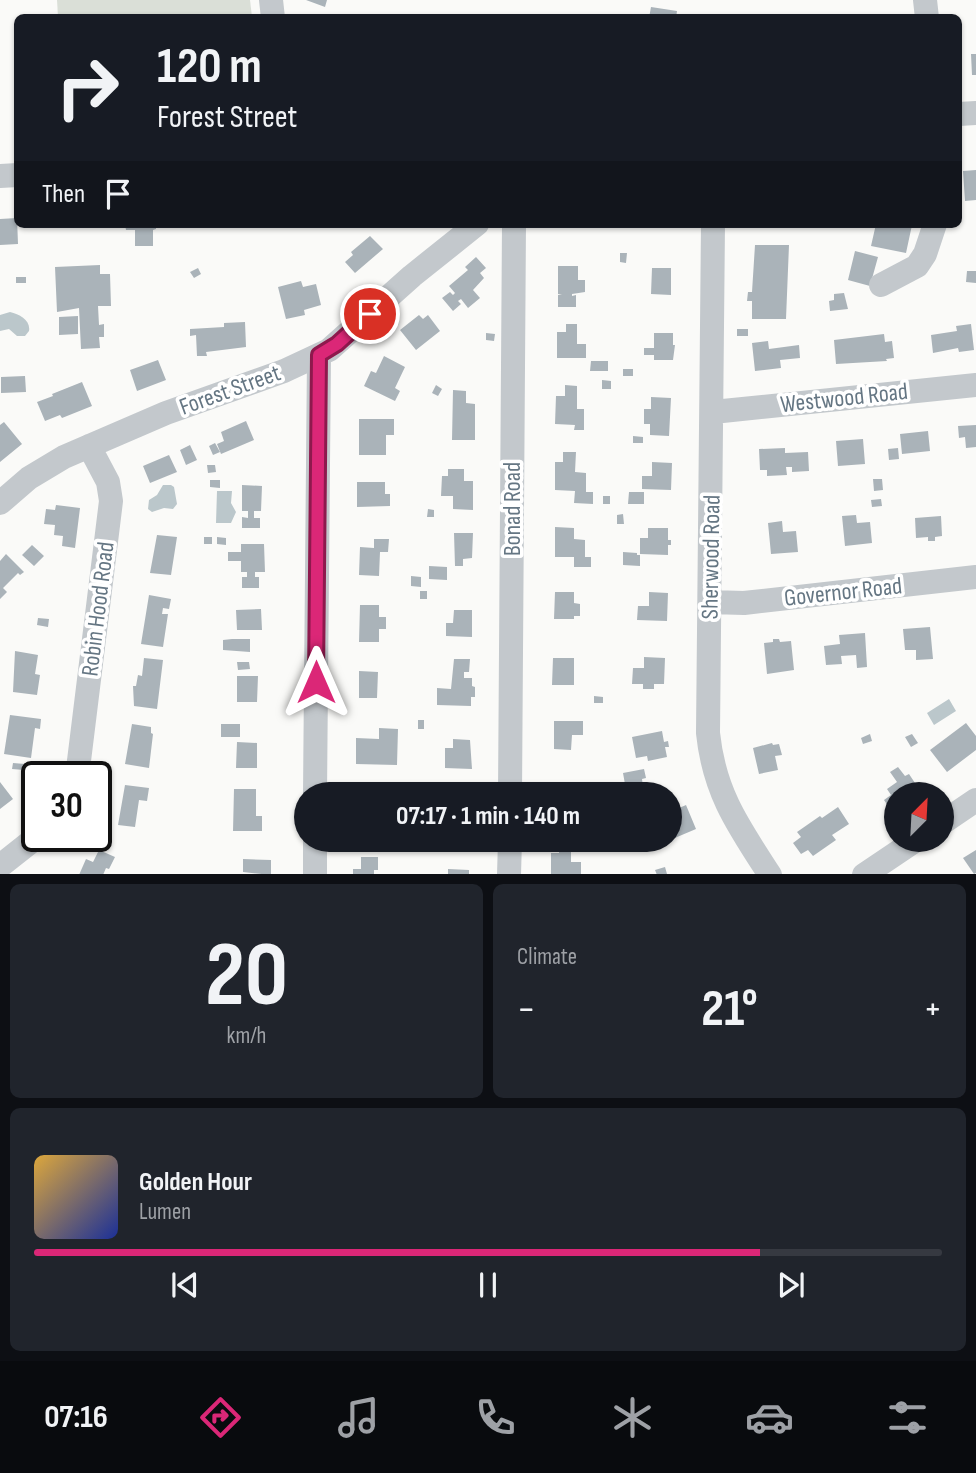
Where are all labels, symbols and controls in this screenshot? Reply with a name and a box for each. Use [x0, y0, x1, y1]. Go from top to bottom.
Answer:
text: 120 m [157, 38, 262, 97]
icon: right [42, 42, 133, 133]
text: Forest Street [157, 98, 297, 137]
icon: arrive [99, 175, 137, 213]
text: Then [42, 179, 85, 210]
pin [340, 284, 400, 344]
icon: arrive [351, 295, 389, 333]
street label: Forest Street [176, 358, 284, 422]
street label: Westwood Road [779, 377, 909, 419]
street label: Bonad Road [498, 462, 527, 556]
street label: Sherwood Road [695, 494, 727, 620]
street label: Robin Hood Road [75, 540, 121, 678]
street label: Governor Road [783, 571, 903, 613]
position arrow [279, 645, 353, 719]
speed limit sign: 30 [21, 761, 112, 852]
north arrow [884, 782, 954, 852]
map controls [884, 782, 954, 852]
text: 07:17 · 1 min · 140 m [396, 801, 580, 832]
text: 20 [205, 922, 288, 1031]
text: Climate [517, 943, 577, 971]
text: 21° [701, 978, 758, 1041]
text: − [517, 987, 536, 1032]
text: + [923, 987, 942, 1032]
text: km/h [227, 1022, 266, 1050]
text: Golden Hour [139, 1167, 252, 1198]
text: Lumen [139, 1198, 191, 1226]
icon: previous [166, 1266, 204, 1304]
icon: pause [469, 1266, 507, 1304]
icon: next [772, 1266, 810, 1304]
icon: directions [196, 1393, 245, 1442]
icon: music [334, 1393, 383, 1442]
icon: phone [471, 1393, 520, 1442]
icon: climate [608, 1393, 657, 1442]
icon: car [745, 1393, 794, 1442]
icon: filters [883, 1393, 932, 1442]
text: 07:16 [44, 1398, 108, 1437]

